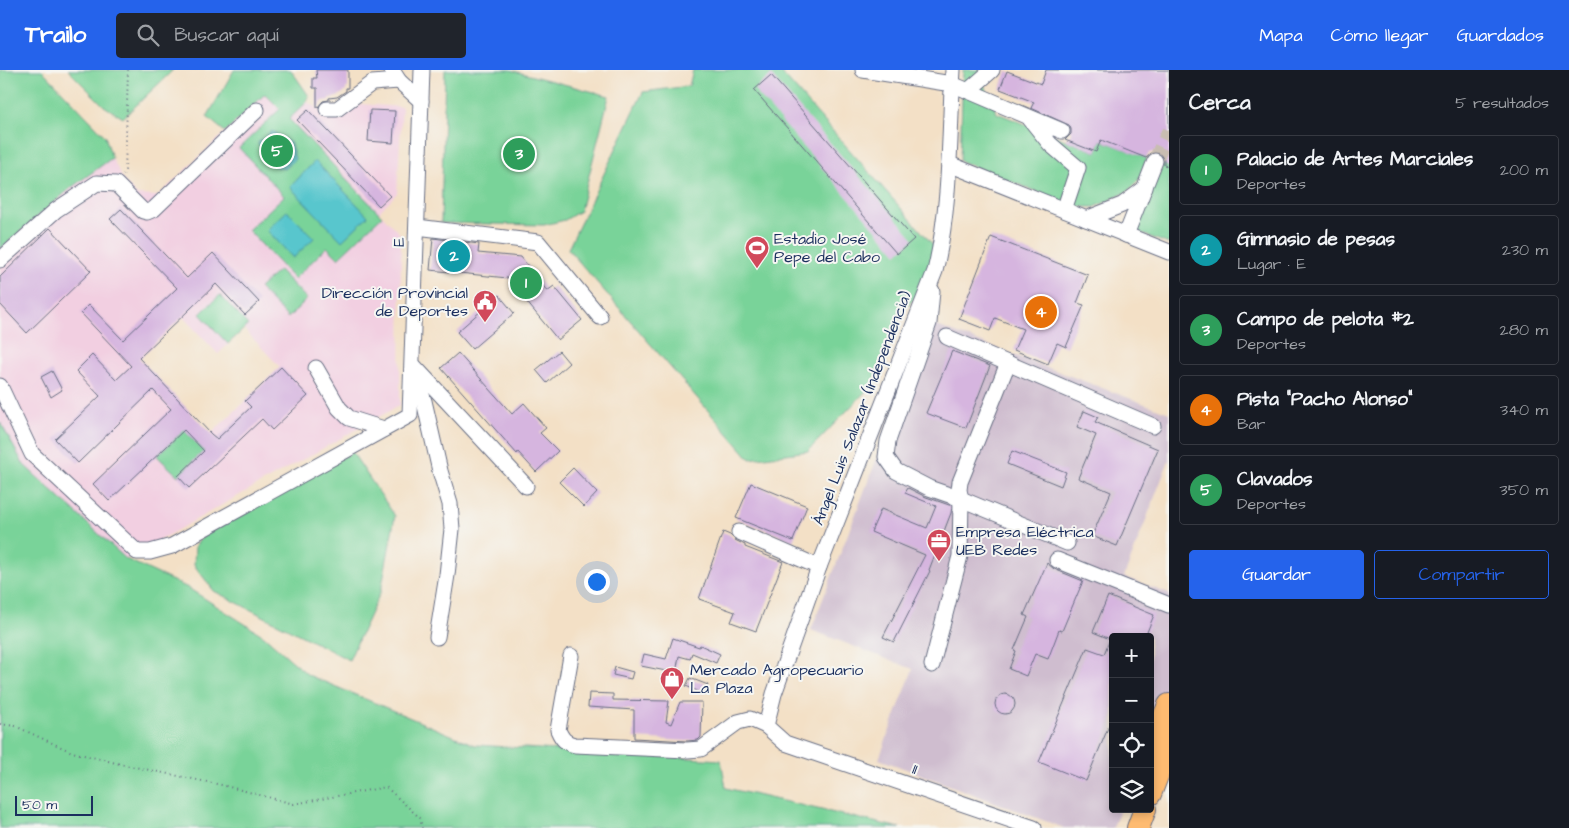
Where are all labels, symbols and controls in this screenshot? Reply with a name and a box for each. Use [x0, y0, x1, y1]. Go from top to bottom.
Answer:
search box [116, 13, 466, 58]
text: Trailo [25, 18, 86, 52]
icon: search [134, 21, 162, 49]
text: Buscar aquí [174, 22, 279, 49]
text: Mapa [1259, 23, 1303, 48]
text: Cómo llegar [1331, 23, 1429, 48]
text: Guardados [1457, 23, 1544, 48]
text: Cerca [1189, 88, 1251, 117]
text: 5 resultados [1455, 92, 1549, 114]
pin: 5 [261, 132, 293, 170]
pin: 3 [503, 135, 535, 173]
text: Palacio de Artes Marciales [1237, 146, 1473, 173]
text: 1 [1205, 159, 1207, 181]
text: 200 m [1500, 159, 1548, 181]
text: Deportes [1237, 173, 1306, 195]
text: Gimnasio de pesas [1237, 226, 1395, 253]
place label: Estadio José Pepe del Cabo [774, 228, 880, 268]
sports icon: Estadio José Pepe del Cabo [744, 235, 770, 269]
street label: E [388, 236, 410, 247]
pin: 2 [438, 237, 470, 275]
text: 2 [1201, 239, 1211, 261]
text: 230 m [1502, 239, 1548, 261]
text: Lugar · E [1237, 253, 1306, 275]
pin: 1 [510, 264, 542, 302]
place label: Dirección Provincial de Deportes [322, 282, 468, 322]
street label: Ángel Luis Salazar (Independencia) [807, 287, 918, 529]
public building icon: Dirección Provincial de Deportes [472, 289, 498, 323]
pin: 4 [1025, 293, 1057, 331]
text: Campo de pelota #2 [1237, 306, 1414, 333]
text: 3 [1202, 319, 1210, 341]
text: 280 m [1500, 319, 1548, 341]
text: Deportes [1237, 333, 1306, 355]
text: Pista "Pacho Alonso" [1237, 386, 1413, 413]
text: 4 [1201, 399, 1211, 421]
text: 340 m [1500, 399, 1548, 421]
text: Bar [1237, 413, 1265, 435]
text: Clavados [1237, 466, 1313, 493]
text: 5 [1200, 479, 1212, 501]
text: 350 m [1500, 479, 1548, 501]
text: Deportes [1237, 493, 1306, 515]
place label: Empresa Eléctrica UEB Redes [956, 521, 1094, 561]
office icon: Empresa Eléctrica UEB Redes [926, 528, 952, 562]
button: Guardar [1189, 550, 1364, 599]
button: Compartir [1374, 550, 1549, 599]
your location [584, 569, 610, 595]
map controls [1109, 633, 1154, 813]
button: + [1109, 633, 1154, 678]
place label: Mercado Agropecuario La Plaza [690, 659, 863, 699]
shop icon: Mercado Agropecuario La Plaza [659, 666, 685, 700]
button: − [1109, 678, 1154, 723]
button: locate [1109, 723, 1154, 768]
street label: 11 [909, 758, 921, 780]
button: layers [1109, 768, 1154, 813]
scale bar [15, 793, 92, 816]
text: 50 m [22, 795, 57, 815]

